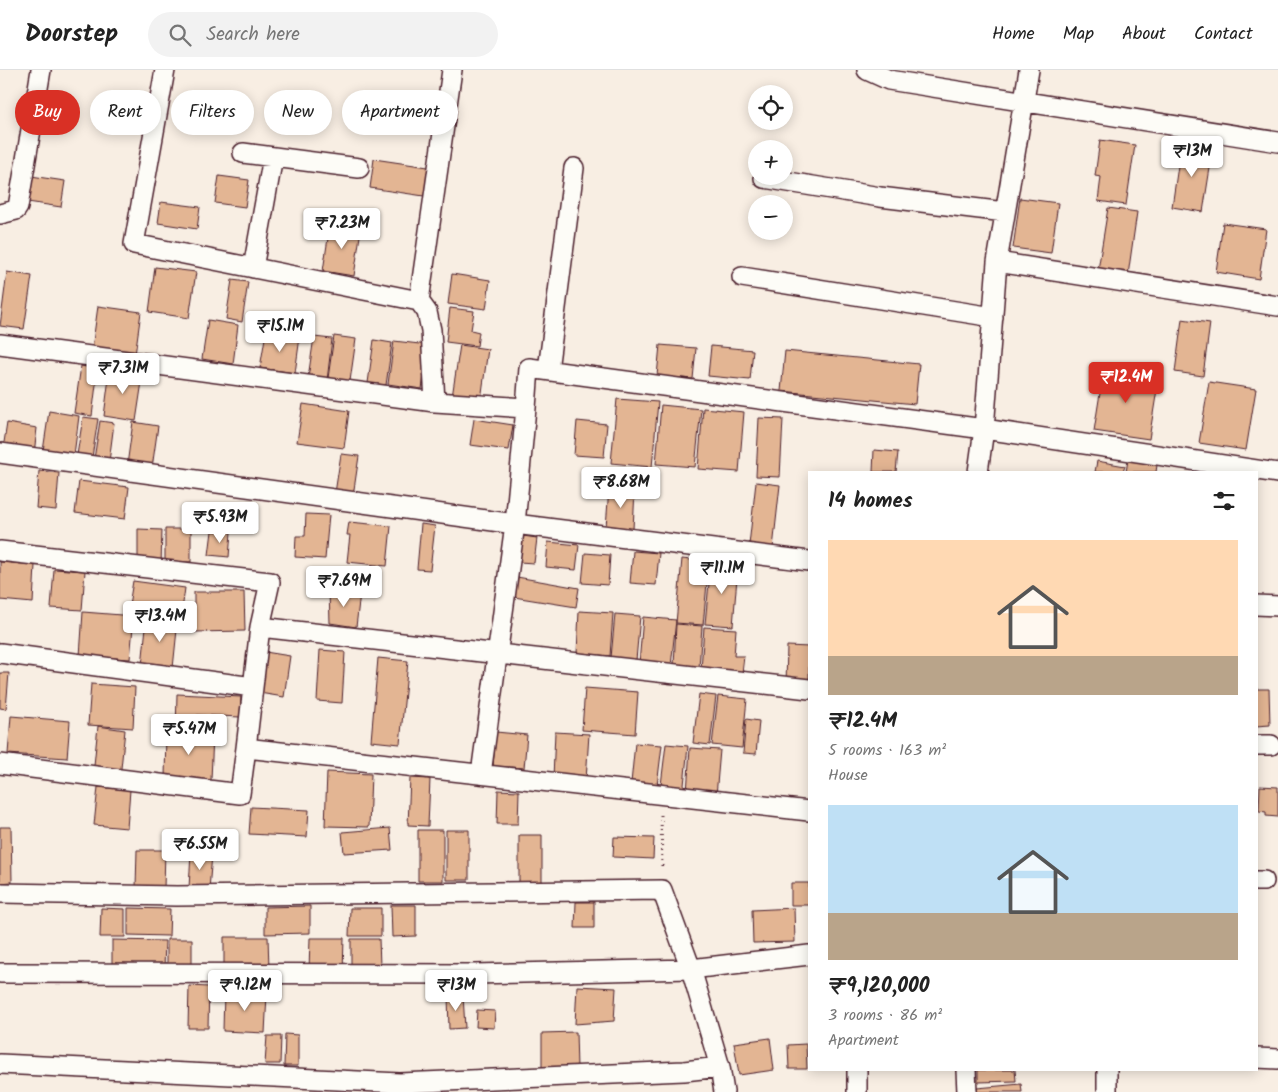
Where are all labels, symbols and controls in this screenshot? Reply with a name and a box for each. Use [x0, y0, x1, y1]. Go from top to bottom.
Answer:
search box [148, 12, 498, 57]
text: Doorstep [25, 15, 118, 54]
text: Search here [206, 20, 300, 50]
text: Home [992, 20, 1035, 49]
text: Map [1063, 20, 1094, 49]
text: About [1122, 20, 1166, 49]
text: Contact [1194, 20, 1253, 49]
icon: search [166, 21, 194, 49]
map controls [748, 85, 793, 240]
button: locate [748, 85, 793, 130]
chip: Buy [15, 90, 80, 135]
chip: Rent [90, 90, 161, 135]
chip: Filters [171, 90, 254, 135]
chip: New [264, 90, 332, 135]
chip: Apartment [342, 90, 458, 135]
pin: ₹13M [1162, 136, 1222, 178]
text: ₹13M [1172, 139, 1212, 164]
button: + [748, 140, 793, 185]
button: − [748, 195, 793, 240]
pin: ₹7.23M [301, 208, 383, 250]
text: ₹7.23M [314, 211, 370, 236]
pin: ₹15.1M [239, 310, 321, 353]
text: ₹15.1M [256, 314, 304, 339]
pin: ₹7.31M [82, 352, 164, 395]
text: ₹7.31M [98, 356, 148, 381]
pin: ₹12.4M [1085, 362, 1167, 404]
text: ₹12.4M [1100, 365, 1152, 390]
pin: ₹8.68M [580, 466, 662, 509]
text: ₹8.68M [592, 470, 650, 495]
text: 14 homes [828, 485, 913, 518]
icon: filters [1210, 487, 1238, 515]
pin: ₹5.93M [179, 502, 261, 544]
text: ₹5.93M [193, 505, 247, 530]
pin: ₹11.1M [681, 552, 763, 595]
text: ₹11.1M [700, 556, 744, 581]
pin: ₹7.69M [303, 566, 385, 608]
text: ₹7.69M [317, 569, 371, 594]
icon: home [988, 572, 1078, 662]
pin: ₹13.4M [119, 600, 201, 643]
text: ₹13.4M [134, 604, 186, 629]
text: ₹12.4M [828, 705, 897, 738]
pin: ₹5.47M [148, 714, 230, 756]
text: ₹5.47M [162, 717, 216, 742]
text: 5 rooms · 163 m² [828, 738, 946, 763]
text: House [828, 763, 868, 788]
pin: ₹6.55M [159, 828, 241, 871]
text: ₹6.55M [173, 832, 227, 857]
icon: home [988, 837, 1078, 927]
pin: ₹9.12M [204, 970, 286, 1012]
pin: ₹13M [426, 970, 486, 1012]
text: ₹9,120,000 [828, 970, 930, 1003]
text: ₹9.12M [219, 973, 271, 998]
text: ₹13M [436, 973, 476, 998]
text: 3 rooms · 86 m² [828, 1003, 942, 1028]
text: Apartment [828, 1028, 899, 1053]

